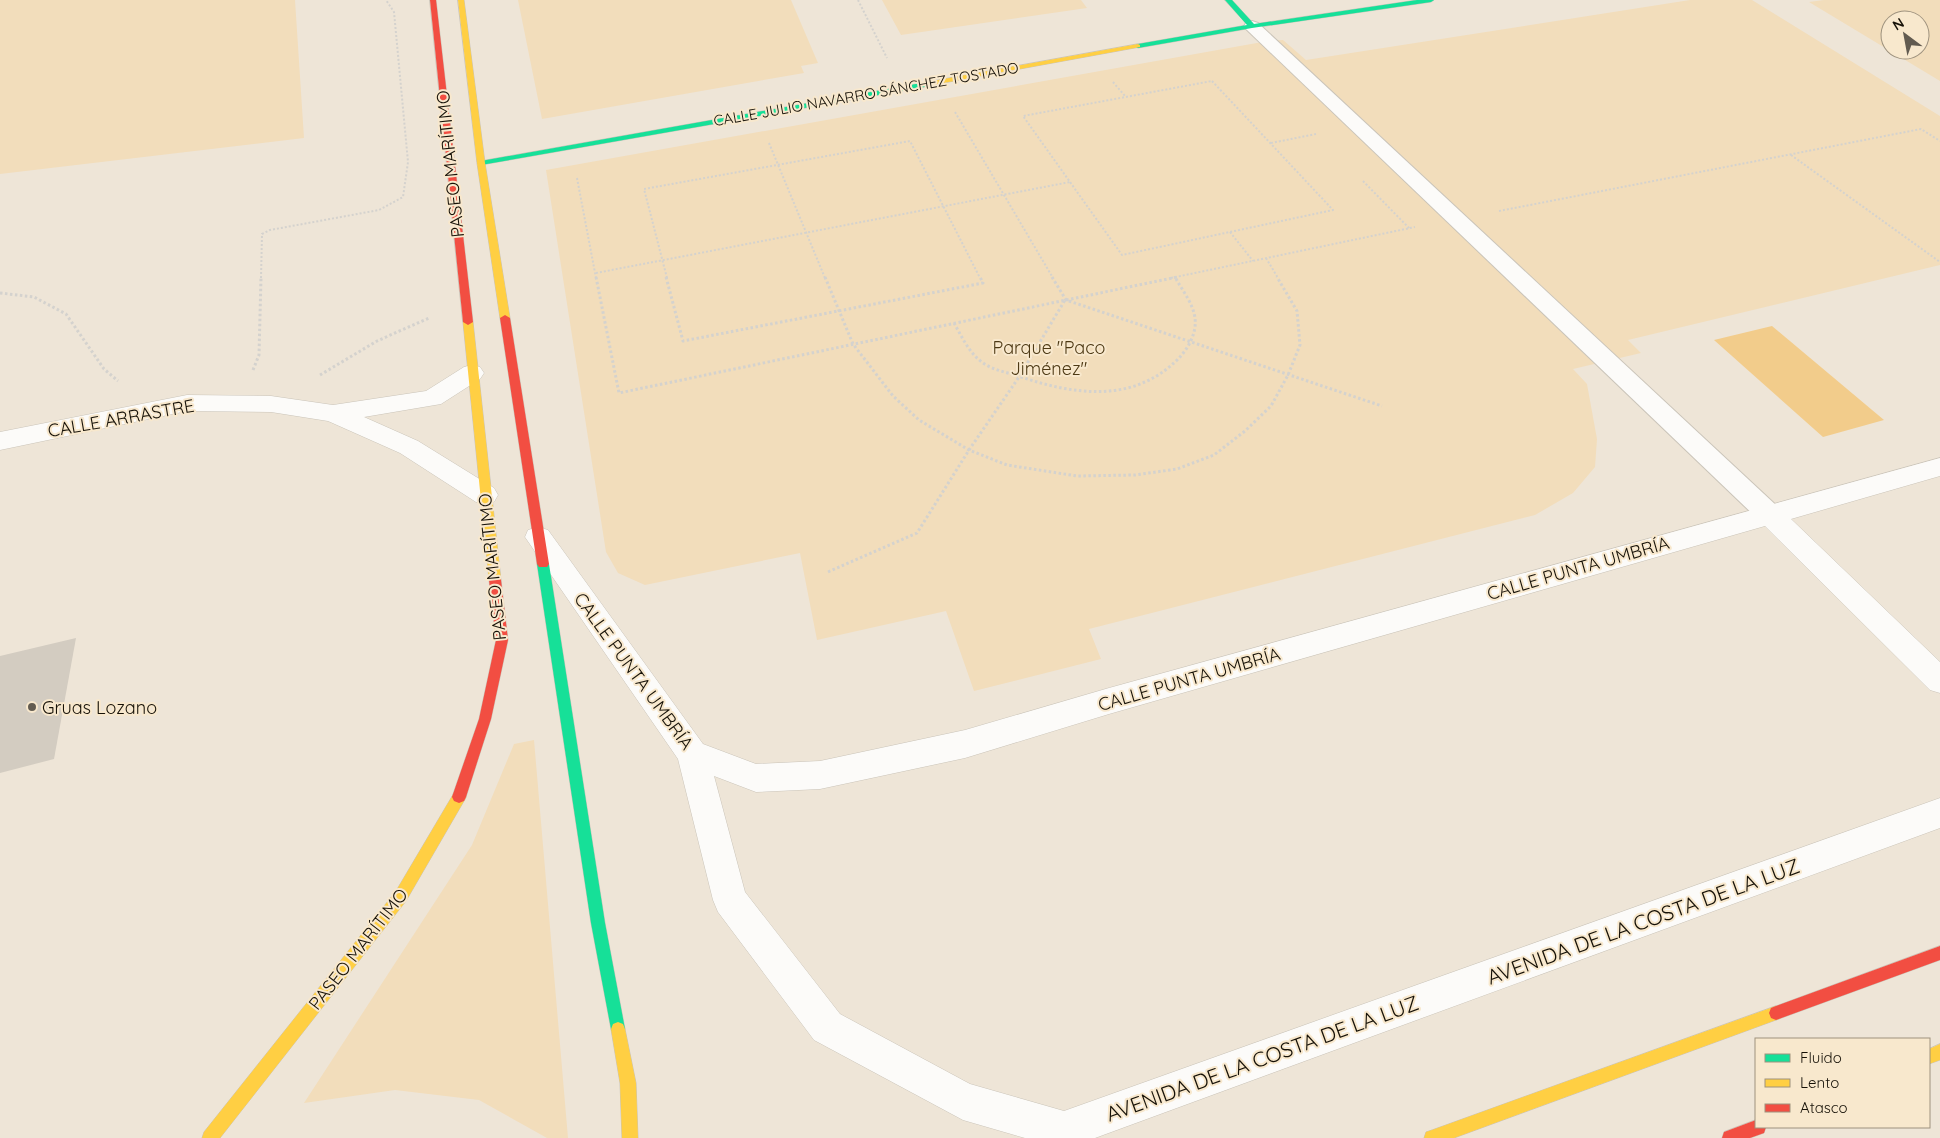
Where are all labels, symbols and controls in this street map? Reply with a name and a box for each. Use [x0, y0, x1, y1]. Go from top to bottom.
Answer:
north arrow [1880, 10, 1930, 60]
text: N [1889, 14, 1907, 34]
street label: CALLE JULIO NAVARRO SÁNCHEZ TOSTADO [712, 58, 1020, 130]
street label: PASEO MARÍTIMO [431, 89, 469, 239]
park label: Parque "Paco Jiménez" [993, 336, 1105, 380]
street label: CALLE ARRASTRE [46, 394, 196, 442]
street label: PASEO MARÍTIMO [473, 492, 511, 642]
street label: CALLE PUNTA UMBRÍA [1484, 531, 1672, 605]
street label: CALLE PUNTA UMBRÍA [569, 588, 699, 754]
street label: CALLE PUNTA UMBRÍA [1095, 642, 1283, 716]
place label: Gruas Lozano [42, 696, 157, 719]
marker: Gruas Lozano [26, 701, 38, 713]
street label: AVENIDA DE LA COSTA DE LA LUZ [1483, 852, 1803, 990]
street label: PASEO MARÍTIMO [303, 884, 413, 1014]
street label: AVENIDA DE LA COSTA DE LA LUZ [1102, 989, 1422, 1127]
legend [1755, 1038, 1930, 1128]
text: Fluido [1800, 1048, 1842, 1067]
text: Lento [1800, 1073, 1839, 1092]
text: Atasco [1800, 1098, 1848, 1117]

